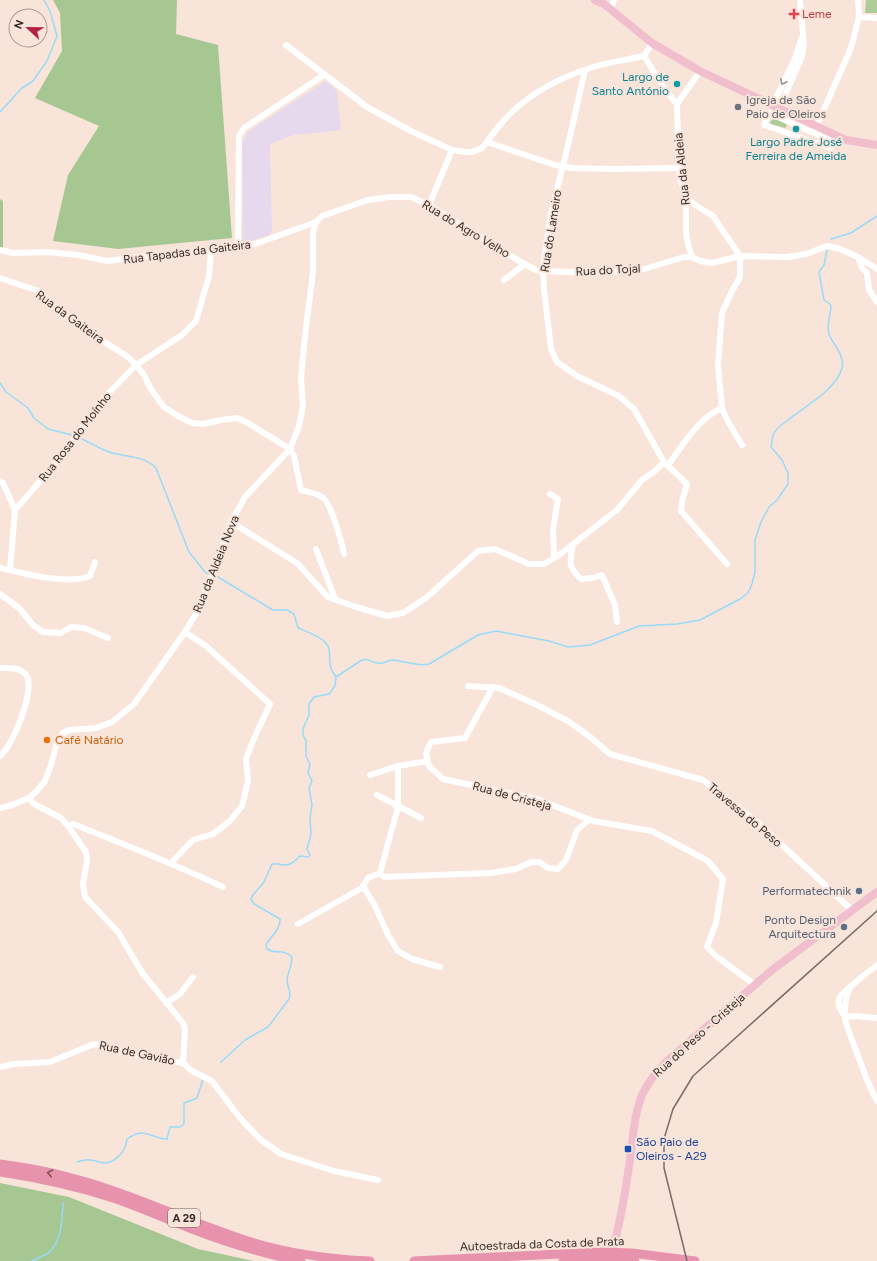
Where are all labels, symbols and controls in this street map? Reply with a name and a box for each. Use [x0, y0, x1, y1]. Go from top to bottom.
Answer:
place label: Leme [802, 7, 832, 21]
north arrow [8, 8, 48, 48]
marker: Leme [789, 9, 799, 19]
text: N [12, 18, 27, 31]
place label: Largo de Santo António [592, 70, 669, 98]
one-way arrow [781, 78, 788, 86]
marker: Largo de Santo António [672, 79, 682, 89]
place label: Igreja de São Paio de Oleiros [746, 93, 827, 121]
marker: Igreja de São Paio de Oleiros [733, 102, 743, 112]
marker: Largo Padre José Ferreira de Ameida [791, 124, 801, 134]
street label: Rua da Aldeia [671, 132, 693, 206]
place label: Largo Padre José Ferreira de Ameida [746, 135, 846, 163]
street label: Rua do Lameiro [538, 189, 564, 273]
street label: Rua do Agro Velho [420, 197, 512, 261]
street label: Rua Tapadas da Gaiteira [122, 237, 252, 267]
street label: Rua do Tojal [575, 261, 641, 279]
street label: Rua da Gaiteira [33, 287, 107, 347]
street label: Rua Rosa do Moínho [36, 389, 114, 485]
street label: Rua da Aldeia Nova [190, 513, 242, 615]
place label: Café Natário [55, 733, 124, 747]
marker: Café Natário [42, 735, 52, 745]
street label: Rua de Cristeja [471, 779, 553, 813]
street label: Travessa do Peso [705, 780, 785, 850]
place label: Performatechnik [762, 884, 851, 898]
marker: Performatechnik [854, 886, 864, 896]
place label: Ponto Design Arquitectura [764, 913, 836, 941]
marker: Ponto Design Arquitectura [839, 922, 849, 932]
street label: Rua do Peso - Cristeja [650, 990, 748, 1080]
street label: Rua de Gavião [98, 1038, 176, 1068]
place label: São Paio de Oleiros - A29 [636, 1135, 707, 1163]
marker: São Paio de Oleiros - A29 [623, 1144, 633, 1154]
one-way arrow [47, 1169, 54, 1177]
road number: A 29 [168, 1209, 200, 1227]
street label: Autoestrada da Costa de Prata [460, 1234, 624, 1254]

